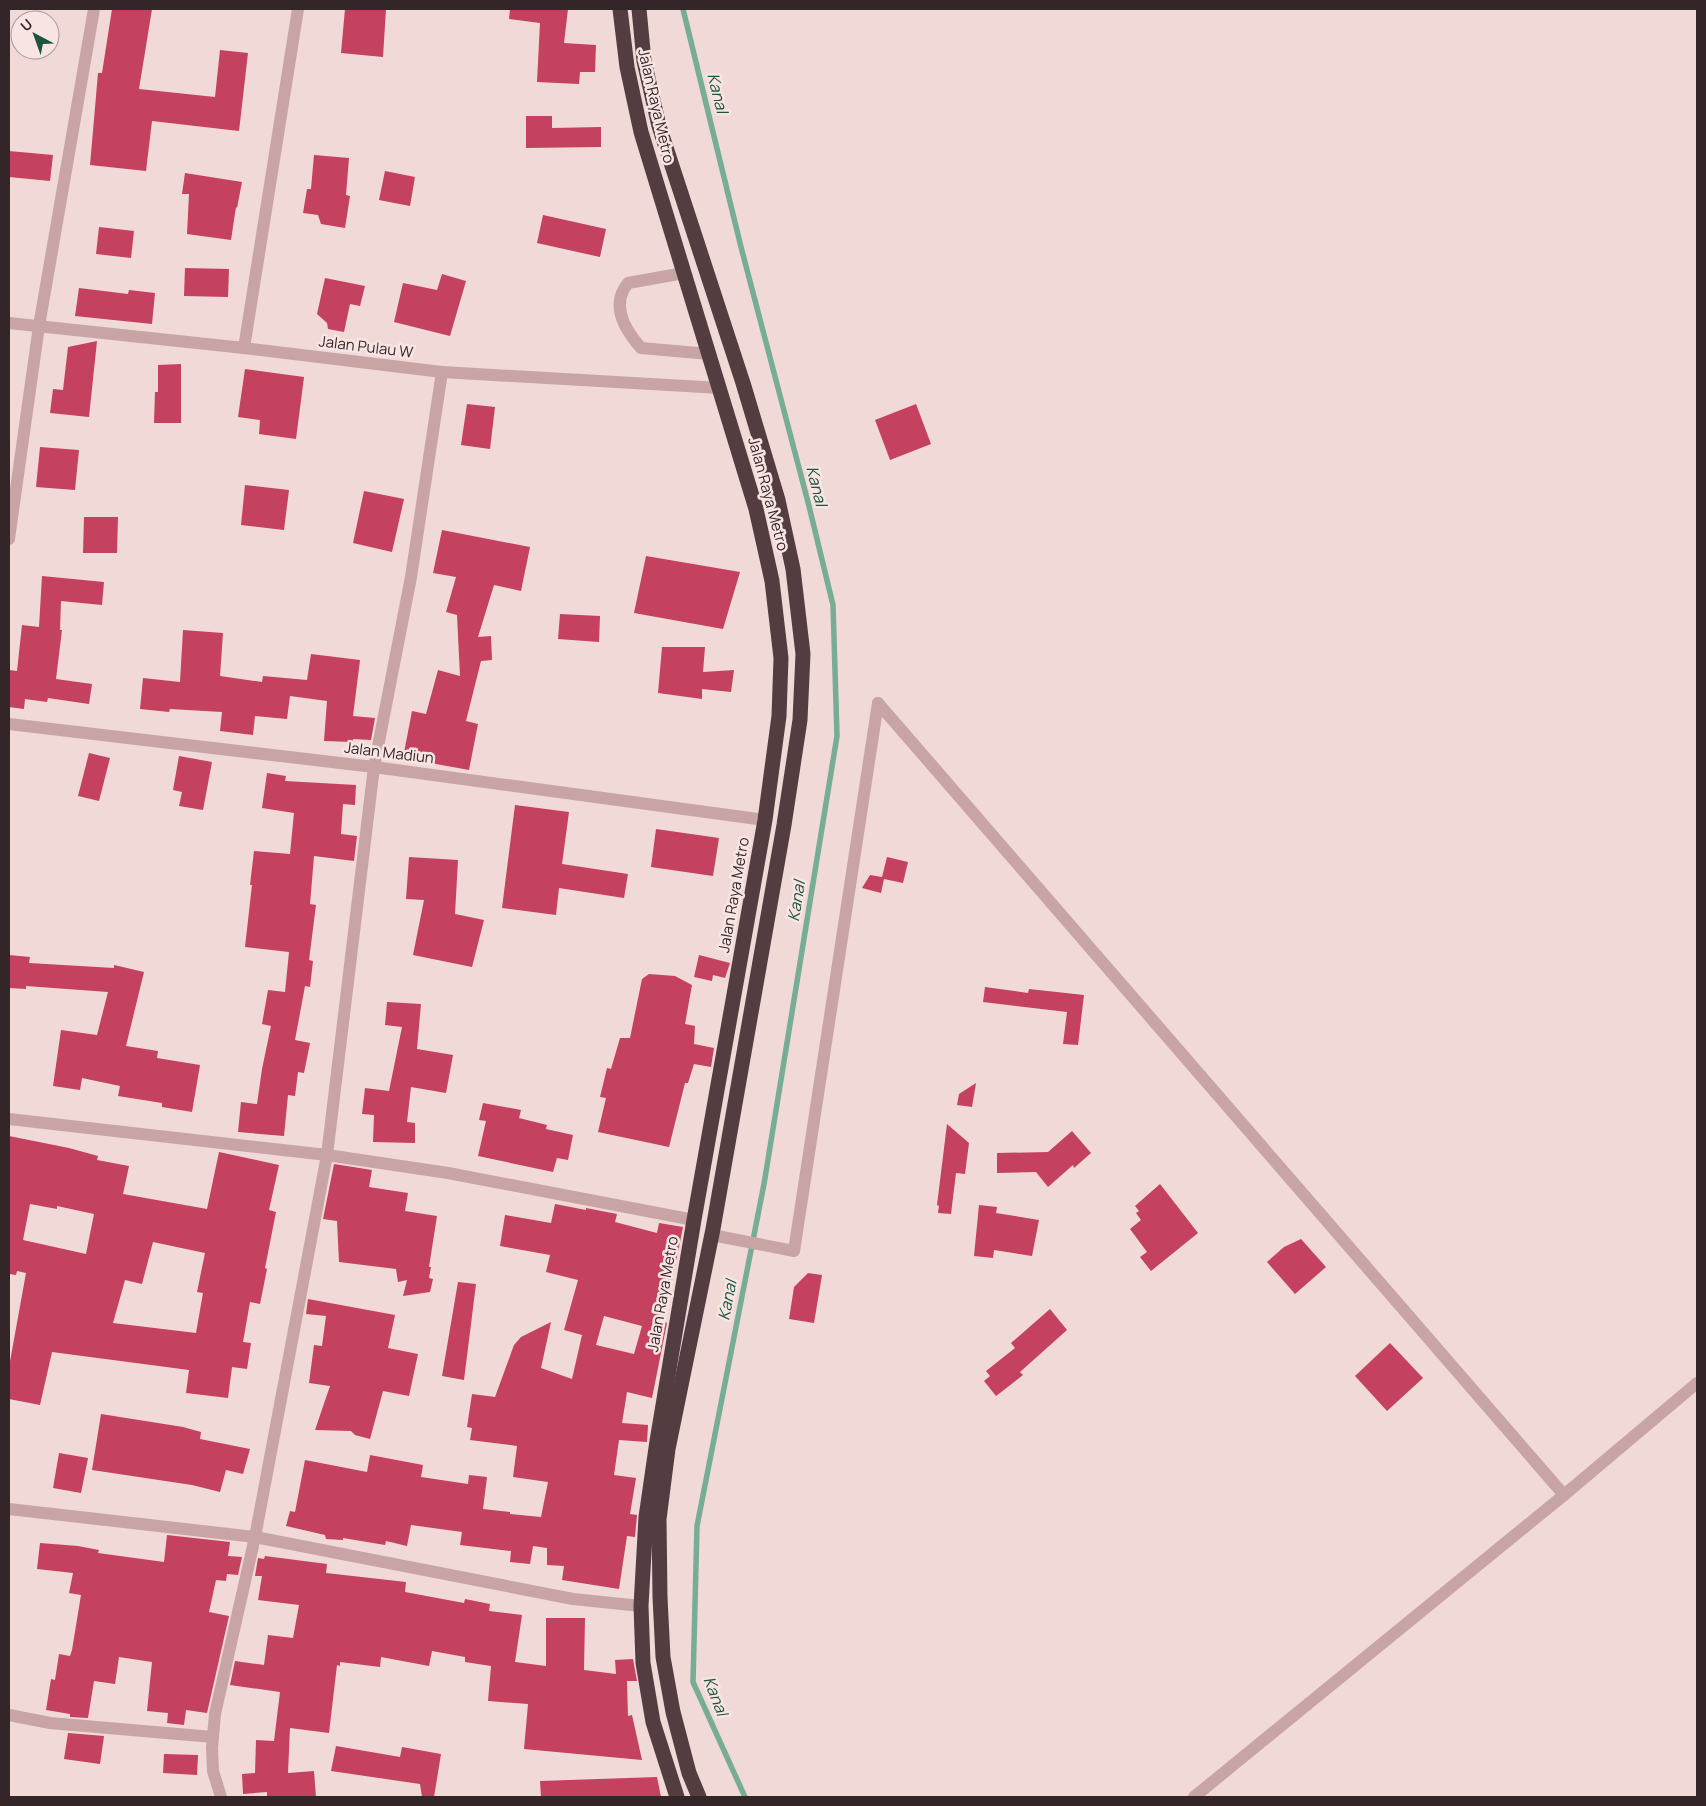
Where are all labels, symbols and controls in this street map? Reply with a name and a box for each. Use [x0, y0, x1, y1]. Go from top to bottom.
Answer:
north arrow [10, 10, 60, 60]
text: U [16, 14, 36, 35]
street label: Jalan Raya Metro [633, 47, 680, 165]
water label: Kanal [702, 71, 734, 118]
street label: Jalan Pulau W [318, 330, 414, 363]
street label: Jalan Raya Metro [743, 435, 794, 553]
water label: Kanal [801, 464, 833, 511]
street label: Jalan Madiun [343, 737, 435, 768]
street label: Jalan Raya Metro [713, 835, 754, 954]
water label: Kanal [782, 877, 810, 923]
street label: Jalan Raya Metro [642, 1234, 683, 1353]
water label: Kanal [712, 1276, 742, 1322]
water label: Kanal [698, 1673, 734, 1721]

